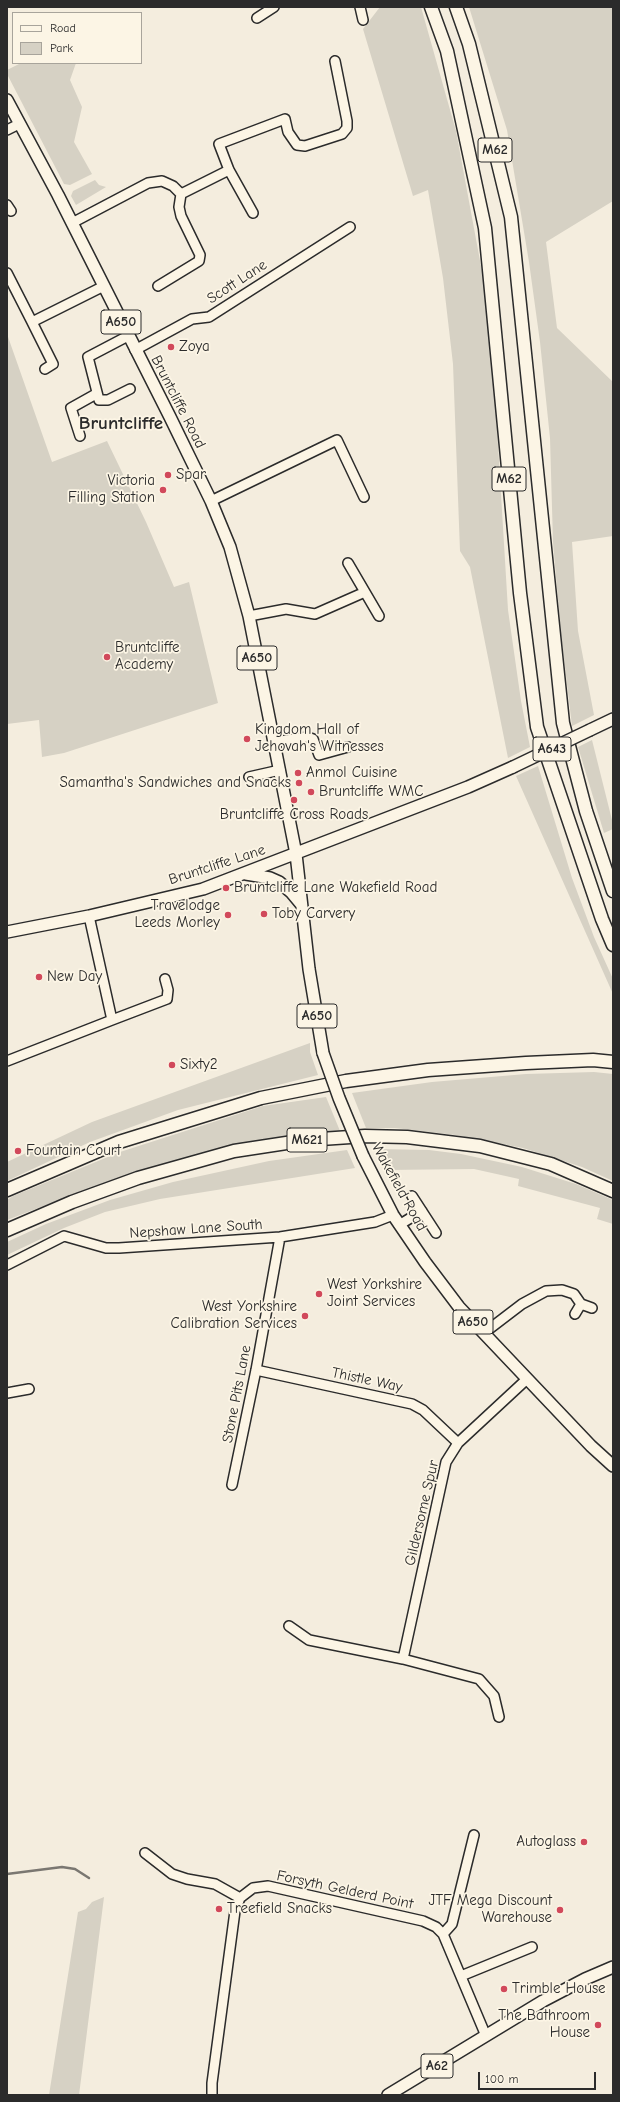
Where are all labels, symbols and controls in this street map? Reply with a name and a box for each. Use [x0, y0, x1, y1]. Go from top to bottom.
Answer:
legend [12, 12, 142, 64]
text: Road [50, 21, 76, 35]
text: Park [50, 41, 73, 55]
road number: M62 [478, 138, 512, 162]
street label: Scott Lane [204, 256, 270, 308]
road number: A650 [101, 310, 141, 334]
place label: Zoya [179, 338, 210, 356]
marker: Zoya [166, 342, 176, 352]
street label: Bruntcliffe Road [147, 352, 209, 452]
district label: Bruntcliffe [79, 413, 163, 435]
place label: Spar [176, 466, 206, 484]
road number: M62 [492, 467, 526, 491]
marker: Spar [163, 470, 173, 480]
place label: Victoria Filling Station [68, 472, 155, 507]
marker: Victoria Filling Station [158, 485, 168, 495]
place label: Bruntcliffe Academy [115, 639, 180, 674]
road number: A650 [237, 646, 277, 670]
marker: Bruntcliffe Academy [102, 652, 112, 662]
place label: Kingdom Hall of Jehovah's Witnesses [255, 721, 384, 756]
marker: Kingdom Hall of Jehovah's Witnesses [242, 734, 252, 744]
road number: A643 [533, 737, 571, 761]
place label: Anmol Cuisine [306, 764, 397, 782]
marker: Anmol Cuisine [293, 768, 303, 778]
place label: Samantha's Sandwiches and Snacks [60, 774, 291, 792]
marker: Samantha's Sandwiches and Snacks [294, 778, 304, 788]
place label: Bruntcliffe WMC [319, 783, 423, 801]
marker: Bruntcliffe WMC [306, 787, 316, 797]
marker: Bruntcliffe Cross Roads [289, 795, 299, 805]
place label: Bruntcliffe Cross Roads [220, 806, 368, 824]
street label: Bruntcliffe Lane [166, 841, 268, 889]
place label: Bruntcliffe Lane Wakefield Road [234, 879, 437, 897]
marker: Bruntcliffe Lane Wakefield Road [221, 883, 231, 893]
place label: Travelodge Leeds Morley [135, 897, 220, 932]
place label: Toby Carvery [272, 905, 355, 923]
marker: Toby Carvery [259, 909, 269, 919]
marker: Travelodge Leeds Morley [223, 910, 233, 920]
place label: New Day [47, 968, 102, 986]
marker: New Day [34, 972, 44, 982]
road number: A650 [297, 1004, 337, 1028]
place label: Sixty2 [180, 1056, 218, 1074]
marker: Sixty2 [167, 1060, 177, 1070]
road number: M621 [287, 1128, 327, 1152]
street label: Wakefield Road [367, 1140, 431, 1234]
place label: Fountain Court [26, 1142, 121, 1160]
marker: Fountain Court [13, 1146, 23, 1156]
street label: Nepshaw Lane South [129, 1215, 263, 1243]
place label: West Yorkshire Joint Services [327, 1276, 422, 1311]
marker: West Yorkshire Joint Services [314, 1289, 324, 1299]
place label: West Yorkshire Calibration Services [171, 1298, 297, 1333]
road number: A650 [453, 1310, 493, 1334]
marker: West Yorkshire Calibration Services [300, 1311, 310, 1321]
street label: Stone Pits Lane [219, 1344, 255, 1444]
street label: Thistle Way [330, 1364, 404, 1396]
street label: Gildersome Spur [401, 1458, 443, 1568]
place label: Autoglass [516, 1833, 576, 1851]
marker: Autoglass [579, 1837, 589, 1847]
street label: Forsyth Gelderd Point [275, 1867, 415, 1913]
place label: JTF Mega Discount Warehouse [428, 1892, 552, 1927]
place label: Treefield Snacks [227, 1900, 332, 1918]
marker: Treefield Snacks [214, 1904, 224, 1914]
marker: JTF Mega Discount Warehouse [555, 1905, 565, 1915]
place label: Trimble House [512, 1980, 606, 1998]
marker: Trimble House [499, 1984, 509, 1994]
place label: The Bathroom House [498, 2007, 590, 2042]
marker: The Bathroom House [593, 2020, 603, 2030]
road number: A62 [421, 2054, 453, 2078]
scale bar [480, 2064, 598, 2090]
text: 100 m [485, 2072, 518, 2086]

